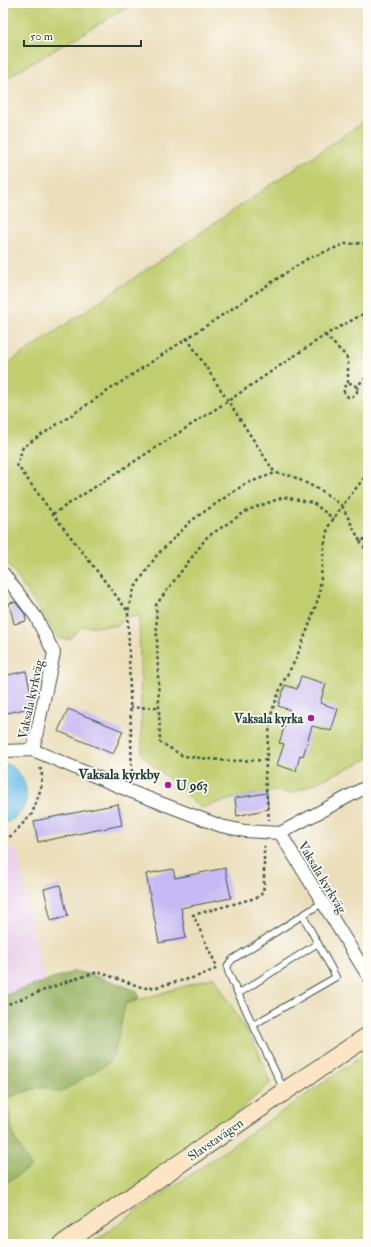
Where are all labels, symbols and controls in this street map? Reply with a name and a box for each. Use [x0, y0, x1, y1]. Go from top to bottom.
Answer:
scale bar [24, 22, 141, 48]
text: 50 m [30, 29, 54, 44]
street label: Vaksala kyrkväg [15, 657, 48, 741]
place label: Vaksala kyrka [233, 711, 304, 728]
marker: Vaksala kyrka [306, 713, 316, 723]
district label: Vaksala kyrkby [77, 766, 161, 784]
place label: U 963 [176, 778, 208, 794]
marker: U 963 [163, 780, 173, 790]
street label: Vaksala kyrkväg [294, 839, 350, 917]
street label: Slavstavägen [185, 1115, 247, 1165]

